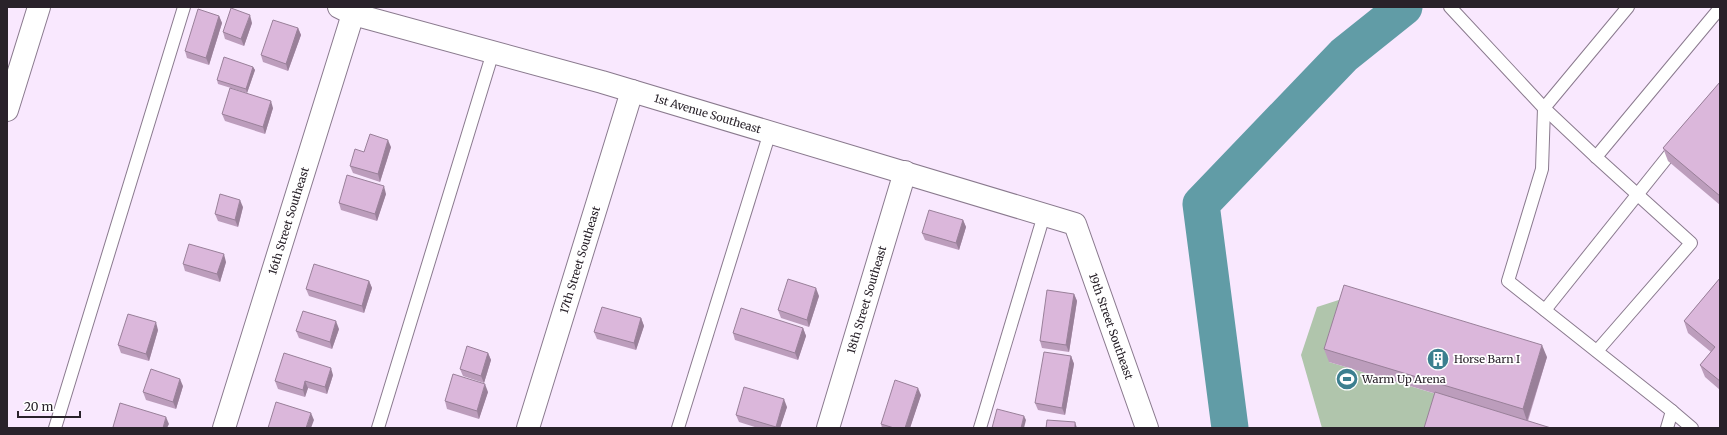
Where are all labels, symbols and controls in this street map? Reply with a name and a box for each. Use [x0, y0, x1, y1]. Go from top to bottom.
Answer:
street label: 1st Avenue Southeast [652, 91, 764, 137]
street label: 16th Street Southeast [265, 165, 312, 276]
street label: 17th Street Southeast [557, 204, 603, 315]
street label: 18th Street Southeast [844, 243, 890, 355]
street label: 19th Street Southeast [1086, 271, 1137, 382]
building icon: Horse Barn I [1425, 346, 1451, 372]
place label: Horse Barn I [1454, 352, 1520, 366]
sports icon: Warm Up Arena [1334, 366, 1360, 392]
place label: Warm Up Arena [1361, 372, 1446, 386]
scale bar [18, 393, 80, 419]
text: 20 m [24, 399, 53, 414]

